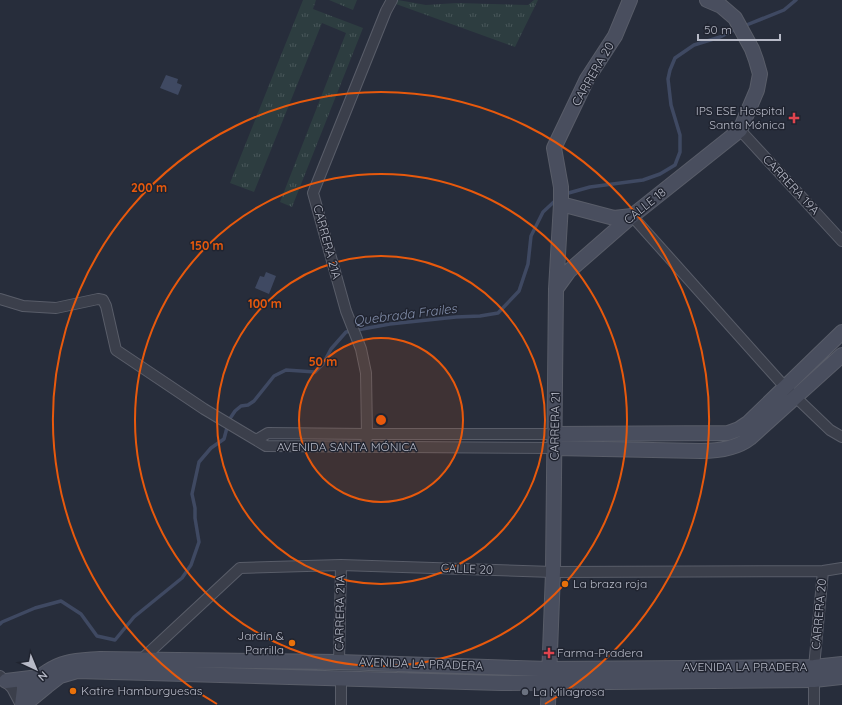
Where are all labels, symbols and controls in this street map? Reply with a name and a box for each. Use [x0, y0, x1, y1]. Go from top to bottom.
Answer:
scale bar [698, 16, 780, 42]
text: 50 m [704, 22, 732, 37]
street label: CARRERA 20 [568, 39, 617, 108]
place label: IPS ESE Hospital Santa Mónica [696, 103, 785, 132]
marker: IPS ESE Hospital Santa Mónica [788, 112, 800, 124]
street label: CARRERA 19A [760, 152, 823, 218]
text: 200 m [131, 180, 167, 195]
street label: CALLE 18 [621, 184, 669, 227]
street label: CARRERA 21A [310, 203, 345, 281]
text: 150 m [190, 238, 224, 253]
text: 100 m [248, 296, 282, 311]
water label: Quebrada Frailes [353, 300, 458, 328]
text: 50 m [309, 354, 337, 369]
street label: CARRERA 21 [546, 392, 563, 460]
centre of rings [374, 413, 388, 427]
street label: AVENIDA SANTA MÓNICA [277, 439, 417, 454]
street label: CALLE 20 [441, 560, 493, 577]
street label: CARRERA 21A [331, 574, 348, 651]
place label: La braza roja [573, 576, 647, 591]
street label: CARRERA 20 [808, 578, 829, 650]
marker: La braza roja [560, 579, 570, 589]
place label: Jardín & Parrilla [237, 628, 284, 657]
marker: Jardín & Parrilla [287, 638, 297, 648]
place label: Farma-Pradera [557, 645, 643, 660]
marker: Farma-Pradera [544, 648, 554, 658]
north arrow [16, 649, 56, 689]
street label: AVENIDA LA PRADERA [359, 654, 484, 673]
street label: AVENIDA LA PRADERA [683, 659, 807, 674]
text: N [35, 668, 51, 684]
place label: Katire Hamburguesas [81, 683, 203, 698]
place label: La Milagrosa [533, 684, 605, 699]
marker: Katire Hamburguesas [68, 686, 78, 696]
marker: La Milagrosa [520, 687, 530, 697]

